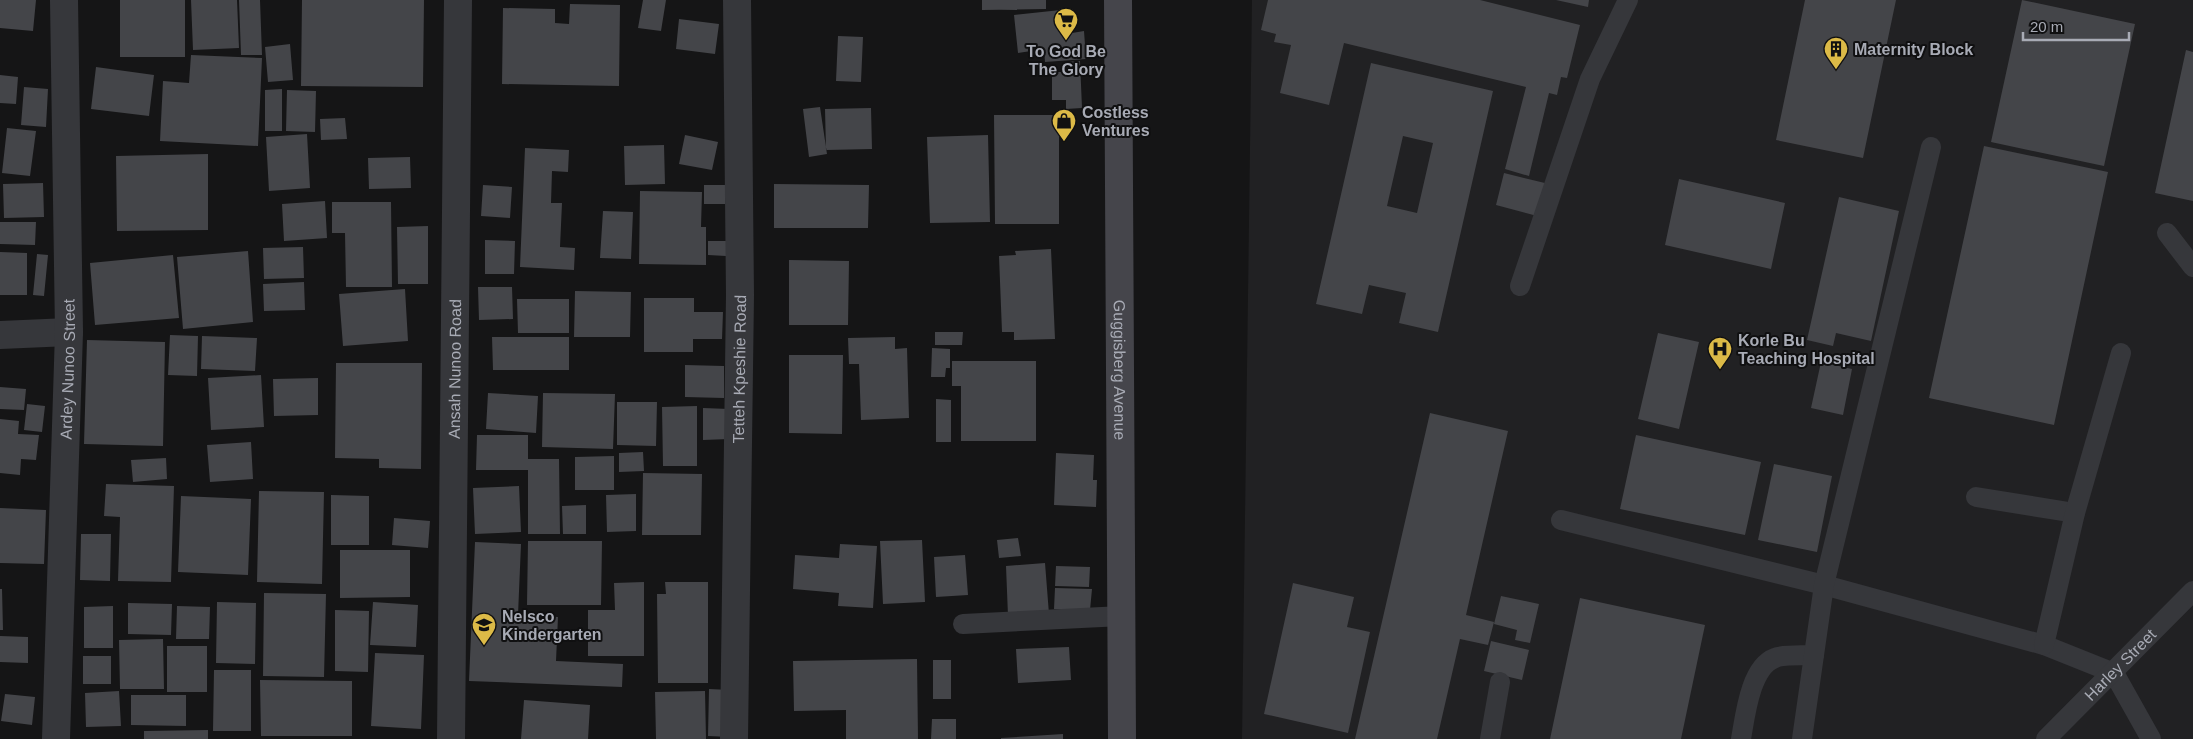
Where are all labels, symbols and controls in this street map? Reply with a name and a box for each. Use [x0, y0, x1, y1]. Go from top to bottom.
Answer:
supermarket icon: To God Be The Glory [1053, 7, 1079, 41]
scale bar [2023, 10, 2129, 42]
text: 20 m [2030, 18, 2063, 35]
building icon: Maternity Block [1823, 36, 1849, 70]
place label: Maternity Block [1854, 41, 1973, 58]
place label: To God Be The Glory [1026, 43, 1106, 78]
place label: Costless Ventures [1082, 104, 1150, 139]
shop icon: Costless Ventures [1051, 108, 1077, 142]
street label: Tetteh Kpeshie Road [729, 295, 749, 443]
street label: Ardey Nunoo Street [57, 298, 78, 440]
street label: Ansah Nunoo Road [445, 299, 464, 439]
street label: Guggisberg Avenue [1111, 300, 1129, 440]
place label: Korle Bu Teaching Hospital [1738, 332, 1875, 367]
hospital icon: Korle Bu Teaching Hospital [1707, 336, 1733, 370]
place label: Nelsco Kindergarten [502, 608, 602, 643]
school or university icon: Nelsco Kindergarten [471, 612, 497, 646]
street label: Harley Street [2081, 625, 2159, 704]

